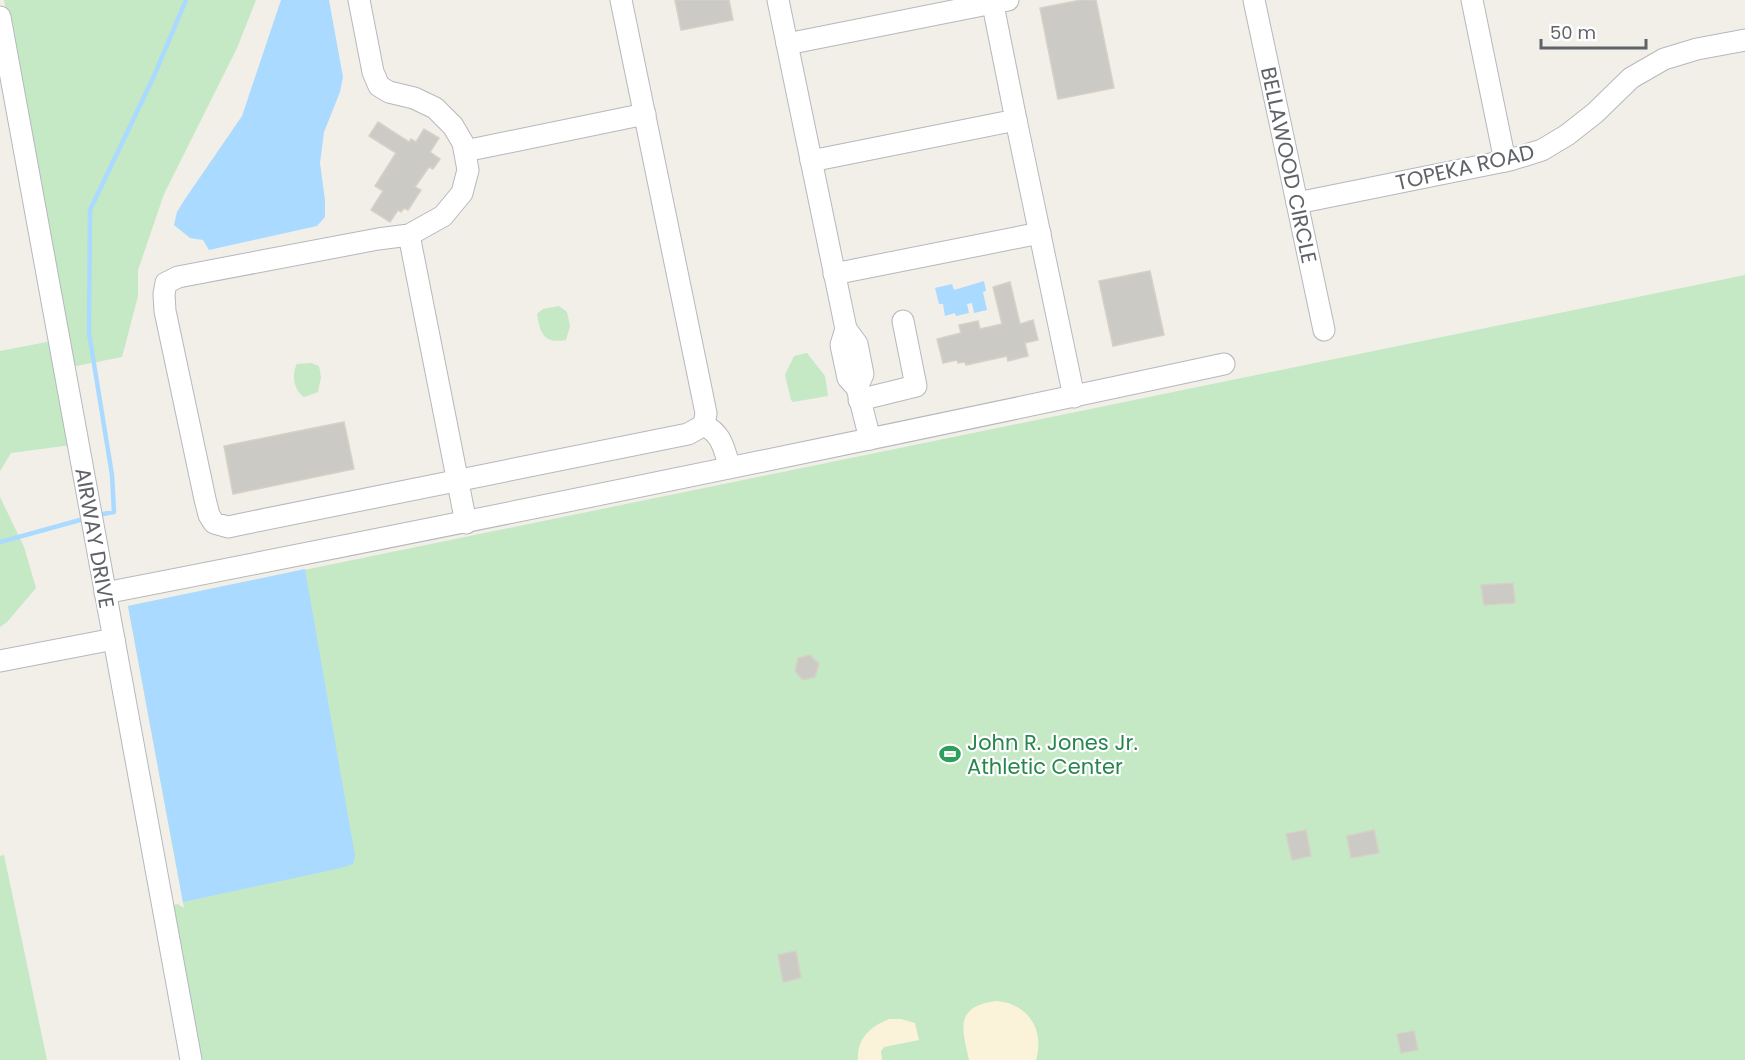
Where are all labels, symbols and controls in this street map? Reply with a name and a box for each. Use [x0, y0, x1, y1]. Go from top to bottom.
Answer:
scale bar [1541, 12, 1646, 50]
text: 50 m [1550, 20, 1596, 45]
street label: BELLAWOOD CIRCLE [1254, 64, 1324, 266]
street label: TOPEKA ROAD [1393, 137, 1537, 197]
street label: AIRWAY DRIVE [68, 465, 122, 611]
place label: John R. Jones Jr. Athletic Center [967, 728, 1138, 781]
sports icon: John R. Jones Jr. Athletic Center [938, 742, 962, 766]

